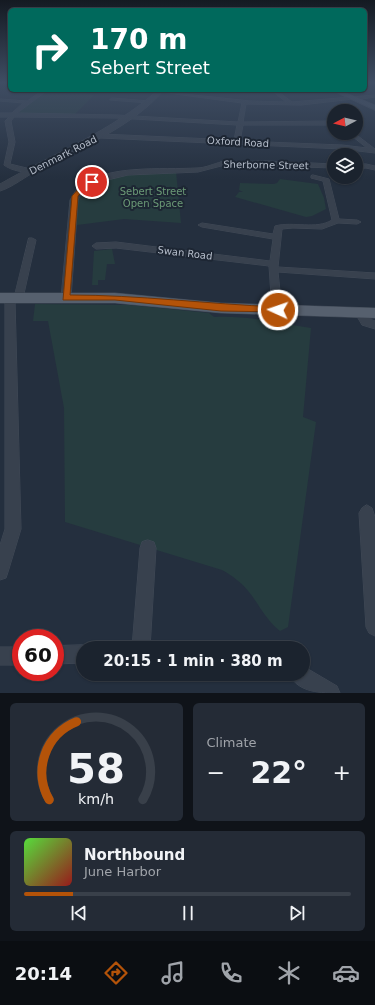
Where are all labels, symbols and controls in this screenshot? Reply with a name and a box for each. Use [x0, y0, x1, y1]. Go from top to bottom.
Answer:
text: 170 m [90, 23, 187, 56]
icon: right [24, 24, 76, 76]
text: Sebert Street [90, 57, 210, 78]
north arrow [327, 104, 363, 140]
map controls [327, 104, 363, 184]
street label: Denmark Road [27, 133, 99, 177]
street label: Oxford Road [207, 135, 269, 149]
button: layers [327, 148, 363, 184]
street label: Sherborne Street [223, 159, 309, 171]
pin [75, 165, 109, 199]
icon: arrive [81, 171, 103, 193]
park label: Sebert Street Open Space [120, 186, 186, 209]
street label: Swan Road [157, 244, 213, 262]
position arrow [257, 289, 299, 331]
speed limit sign: 60 [12, 629, 64, 681]
text: 20:15 · 1 min · 380 m [103, 652, 283, 670]
text: Climate [207, 735, 257, 750]
text: 58 [67, 744, 125, 793]
text: 22° [250, 755, 307, 790]
text: − [207, 760, 225, 785]
text: + [333, 760, 351, 785]
text: km/h [78, 791, 114, 807]
text: Northbound [84, 846, 185, 864]
text: June Harbor [84, 864, 161, 879]
icon: previous [68, 902, 90, 924]
icon: pause [177, 902, 199, 924]
icon: next [286, 902, 308, 924]
icon: directions [102, 959, 130, 987]
icon: music [159, 959, 187, 987]
icon: phone [217, 959, 245, 987]
icon: climate [275, 959, 303, 987]
icon: car [332, 959, 360, 987]
text: 20:14 [15, 963, 72, 984]

